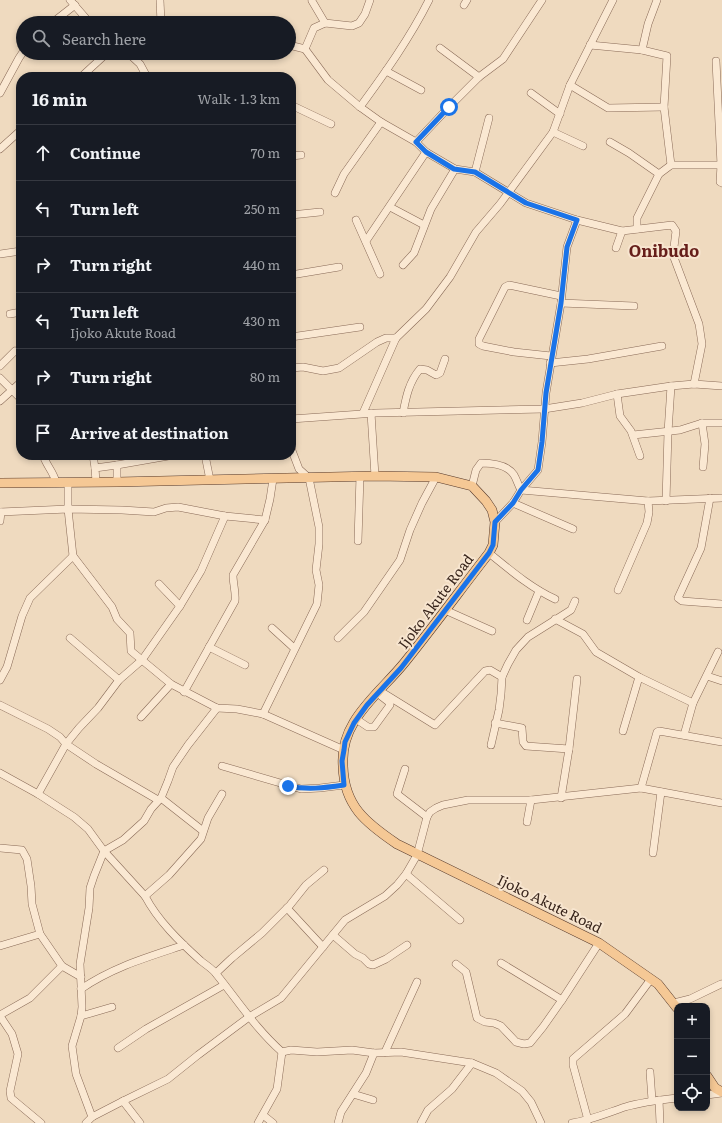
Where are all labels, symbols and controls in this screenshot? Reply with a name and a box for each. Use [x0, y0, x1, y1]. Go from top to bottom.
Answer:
search box [16, 16, 296, 60]
icon: search [30, 27, 52, 49]
text: Search here [62, 27, 146, 50]
text: 16 min [32, 86, 87, 111]
text: Walk · 1.3 km [197, 89, 280, 108]
route start [440, 98, 458, 116]
text: Continue [70, 141, 140, 164]
icon: ahead [32, 142, 54, 164]
text: 70 m [251, 143, 280, 162]
text: Turn left [70, 197, 139, 220]
icon: left [32, 198, 54, 220]
text: 250 m [244, 199, 280, 218]
district label: Onibudo [629, 238, 699, 262]
text: Turn right [70, 253, 152, 276]
icon: right [32, 254, 54, 276]
text: 440 m [243, 255, 280, 274]
text: Turn left [70, 300, 139, 323]
icon: left [32, 310, 54, 332]
text: 430 m [243, 311, 280, 330]
text: Ijoko Akute Road [70, 323, 176, 342]
text: Turn right [70, 365, 152, 388]
icon: right [32, 366, 54, 388]
text: 80 m [250, 367, 280, 386]
text: Arrive at destination [70, 421, 229, 444]
icon: arrive [32, 422, 54, 444]
street label: Ijoko Akute Road [393, 549, 478, 653]
route end [279, 777, 297, 795]
street label: Ijoko Akute Road [494, 869, 606, 937]
map controls [674, 1003, 710, 1111]
button: + [674, 1003, 710, 1039]
button: − [674, 1039, 710, 1075]
button: locate [674, 1075, 710, 1111]

